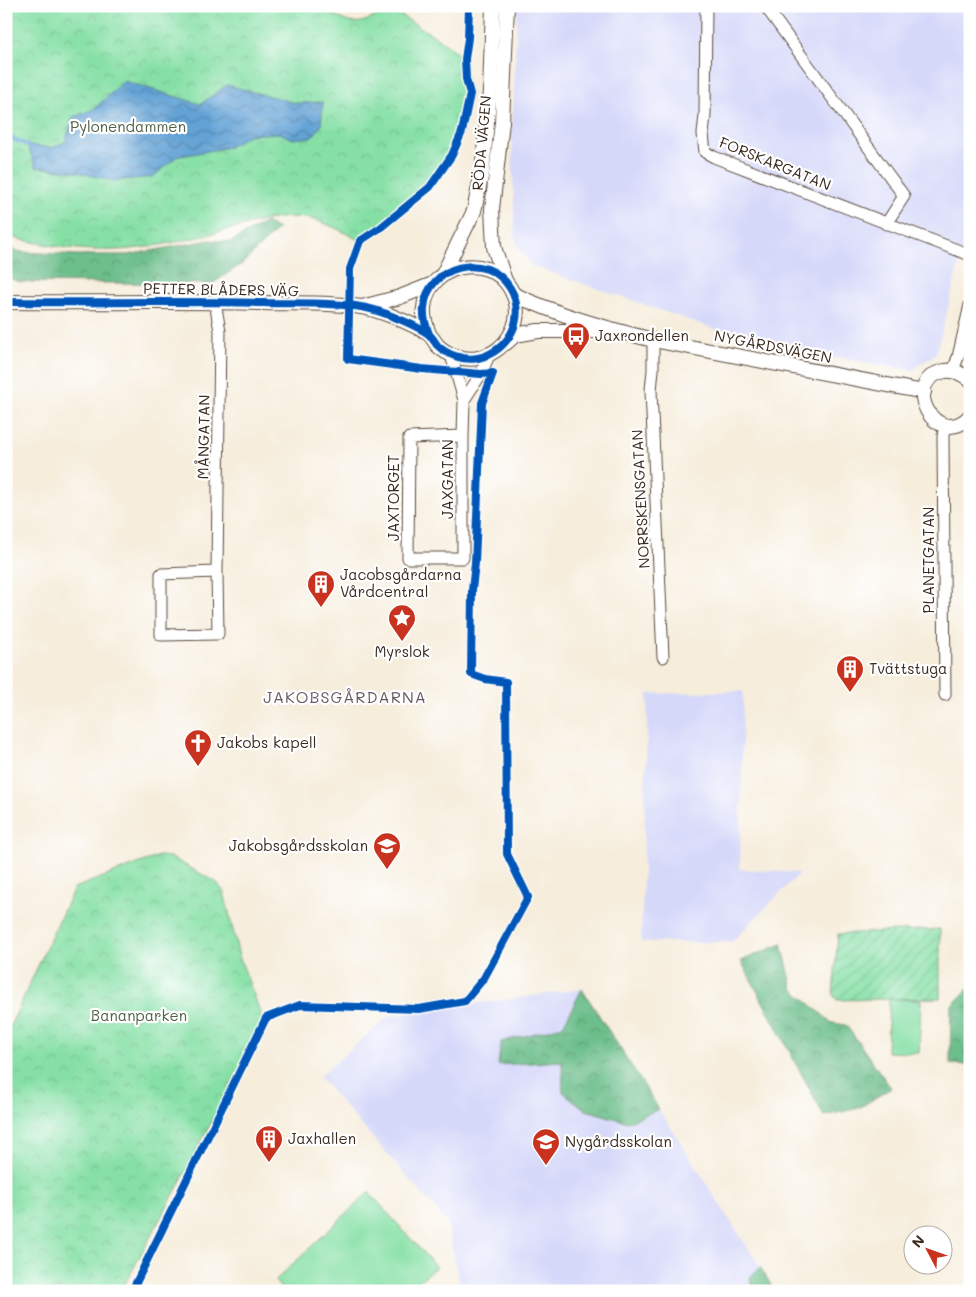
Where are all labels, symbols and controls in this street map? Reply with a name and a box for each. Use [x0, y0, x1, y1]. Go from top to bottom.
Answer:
street label: RÖDA VÄGEN [467, 94, 495, 191]
park label: Pylonendammen [70, 116, 186, 136]
street label: FORSKARGATAN [717, 132, 834, 195]
street label: PETTER BLÅDERS VÄG [143, 278, 299, 300]
bus stop icon: Jaxrondellen [561, 321, 591, 360]
place label: Jaxrondellen [595, 325, 689, 345]
street label: NYGÅRDSVÄGEN [713, 325, 834, 367]
street label: MÅNGATAN [192, 394, 214, 480]
street label: NORRSKENSGATAN [626, 429, 654, 569]
street label: JAXGATAN [437, 439, 457, 519]
street label: JAXTORGET [383, 455, 403, 541]
street label: PLANETGATAN [918, 507, 938, 613]
place label: Jacobsgårdarna Vårdcentral [340, 564, 462, 601]
building icon: Jacobsgårdarna Vårdcentral [306, 569, 336, 608]
place icon: Myrslok [387, 603, 417, 642]
place label: Myrslok [374, 641, 430, 661]
building icon: Tvättstuga [835, 654, 865, 693]
place label: Tvättstuga [869, 658, 947, 678]
district label: JAKOBSGÅRDARNA [263, 686, 427, 707]
church icon: Jakobs kapell [183, 728, 213, 767]
place label: Jakobs kapell [217, 732, 316, 752]
school or university icon: Jakobsgårdsskolan [372, 831, 402, 870]
place label: Jakobsgårdsskolan [229, 835, 368, 855]
park label: Bananparken [91, 1005, 187, 1025]
building icon: Jaxhallen [254, 1124, 284, 1163]
school or university icon: Nygårdsskolan [531, 1127, 561, 1166]
place label: Jaxhallen [288, 1128, 356, 1148]
place label: Nygårdsskolan [565, 1131, 672, 1151]
north arrow [904, 1224, 954, 1274]
text: N [907, 1231, 928, 1251]

